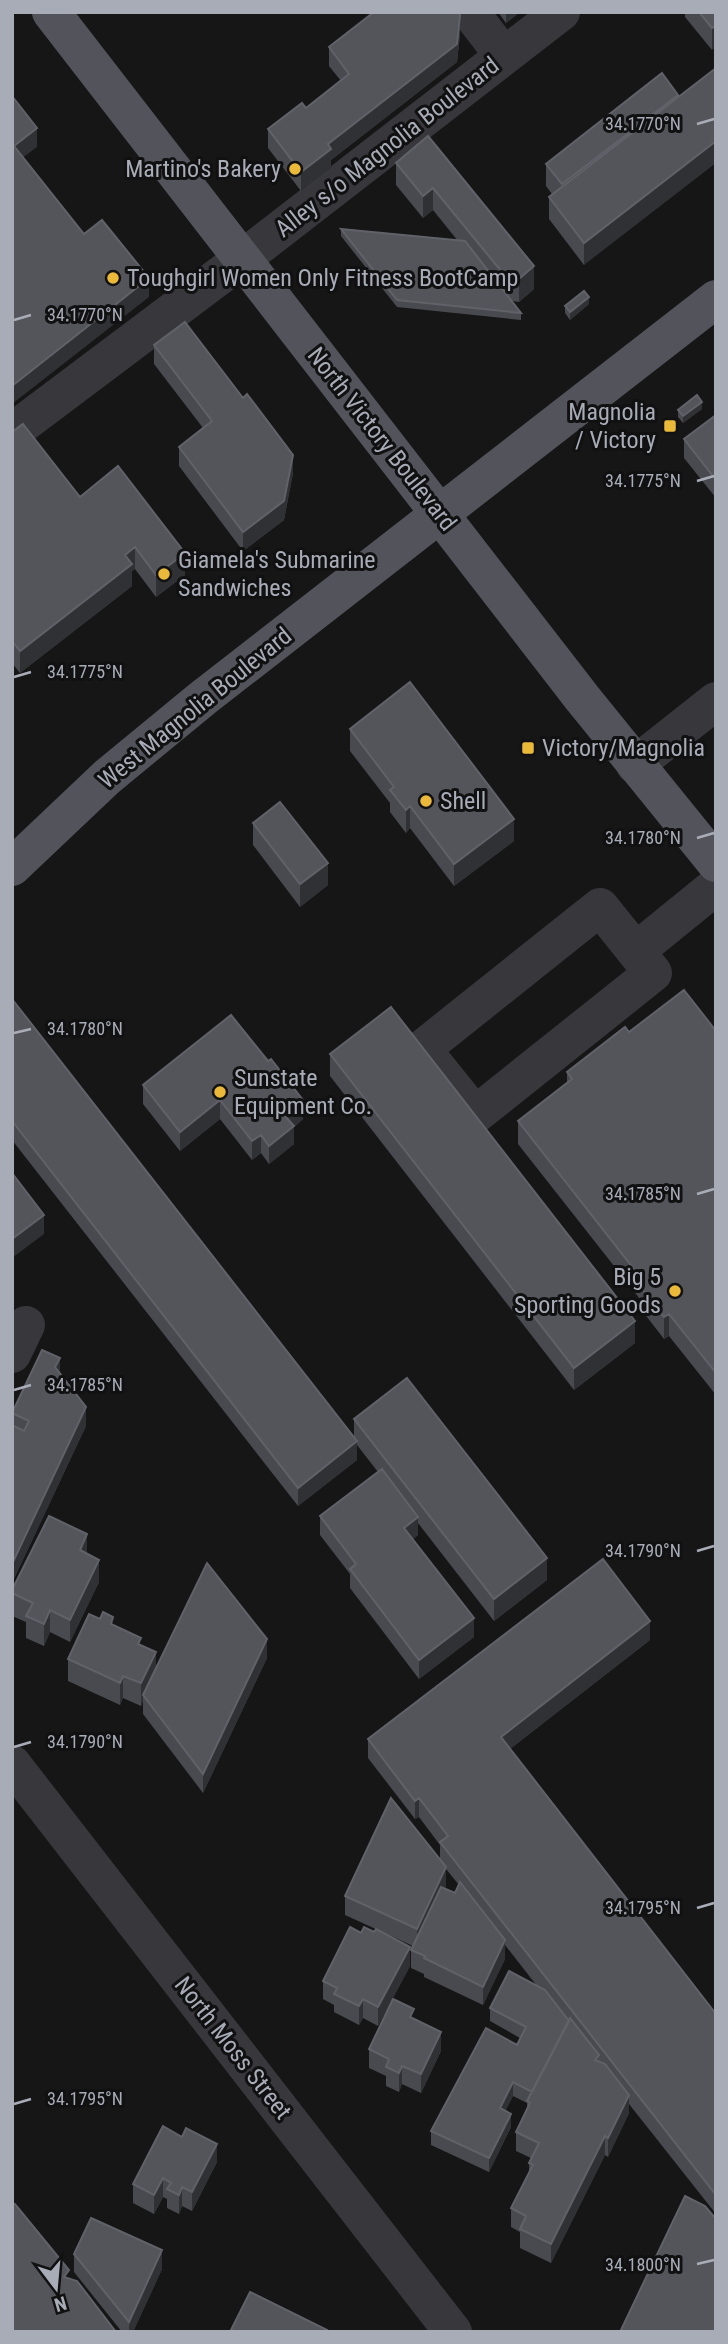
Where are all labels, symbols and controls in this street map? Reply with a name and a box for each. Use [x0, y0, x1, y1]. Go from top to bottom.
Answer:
street label: Alley s/o Magnolia Boulevard [270, 51, 504, 243]
text: 34.1770°N [605, 113, 681, 134]
place label: Martino's Bakery [125, 155, 281, 183]
marker: Martino's Bakery [287, 161, 303, 177]
place label: Toughgirl Women Only Fitness BootCamp [127, 264, 518, 292]
marker: Toughgirl Women Only Fitness BootCamp [105, 270, 121, 286]
text: 34.1770°N [47, 304, 123, 325]
street label: North Victory Boulevard [302, 342, 462, 536]
place label: Magnolia / Victory [568, 398, 656, 454]
marker: Magnolia / Victory [662, 418, 678, 434]
text: 34.1775°N [605, 470, 681, 491]
place label: Giamela's Submarine Sandwiches [178, 546, 376, 602]
marker: Giamela's Submarine Sandwiches [156, 566, 172, 582]
street label: West Magnolia Boulevard [93, 622, 297, 794]
text: 34.1775°N [47, 661, 123, 682]
place label: Victory/Magnolia [542, 734, 705, 762]
marker: Victory/Magnolia [520, 740, 536, 756]
place label: Shell [440, 787, 486, 815]
marker: Shell [418, 793, 434, 809]
text: 34.1780°N [605, 827, 681, 848]
text: 34.1780°N [47, 1018, 123, 1039]
place label: Sunstate Equipment Co. [234, 1064, 372, 1120]
marker: Sunstate Equipment Co. [212, 1084, 228, 1100]
text: 34.1785°N [605, 1183, 681, 1204]
place label: Big 5 Sporting Goods [514, 1263, 661, 1319]
marker: Big 5 Sporting Goods [667, 1283, 683, 1299]
text: 34.1785°N [47, 1374, 123, 1395]
text: 34.1790°N [605, 1540, 681, 1561]
text: 34.1790°N [47, 1731, 123, 1752]
text: 34.1795°N [605, 1897, 681, 1918]
street label: North Moss Street [169, 1971, 297, 2125]
text: 34.1795°N [47, 2088, 123, 2109]
north arrow [21, 2253, 91, 2323]
text: 34.1800°N [605, 2254, 681, 2275]
text: N [52, 2291, 69, 2317]

